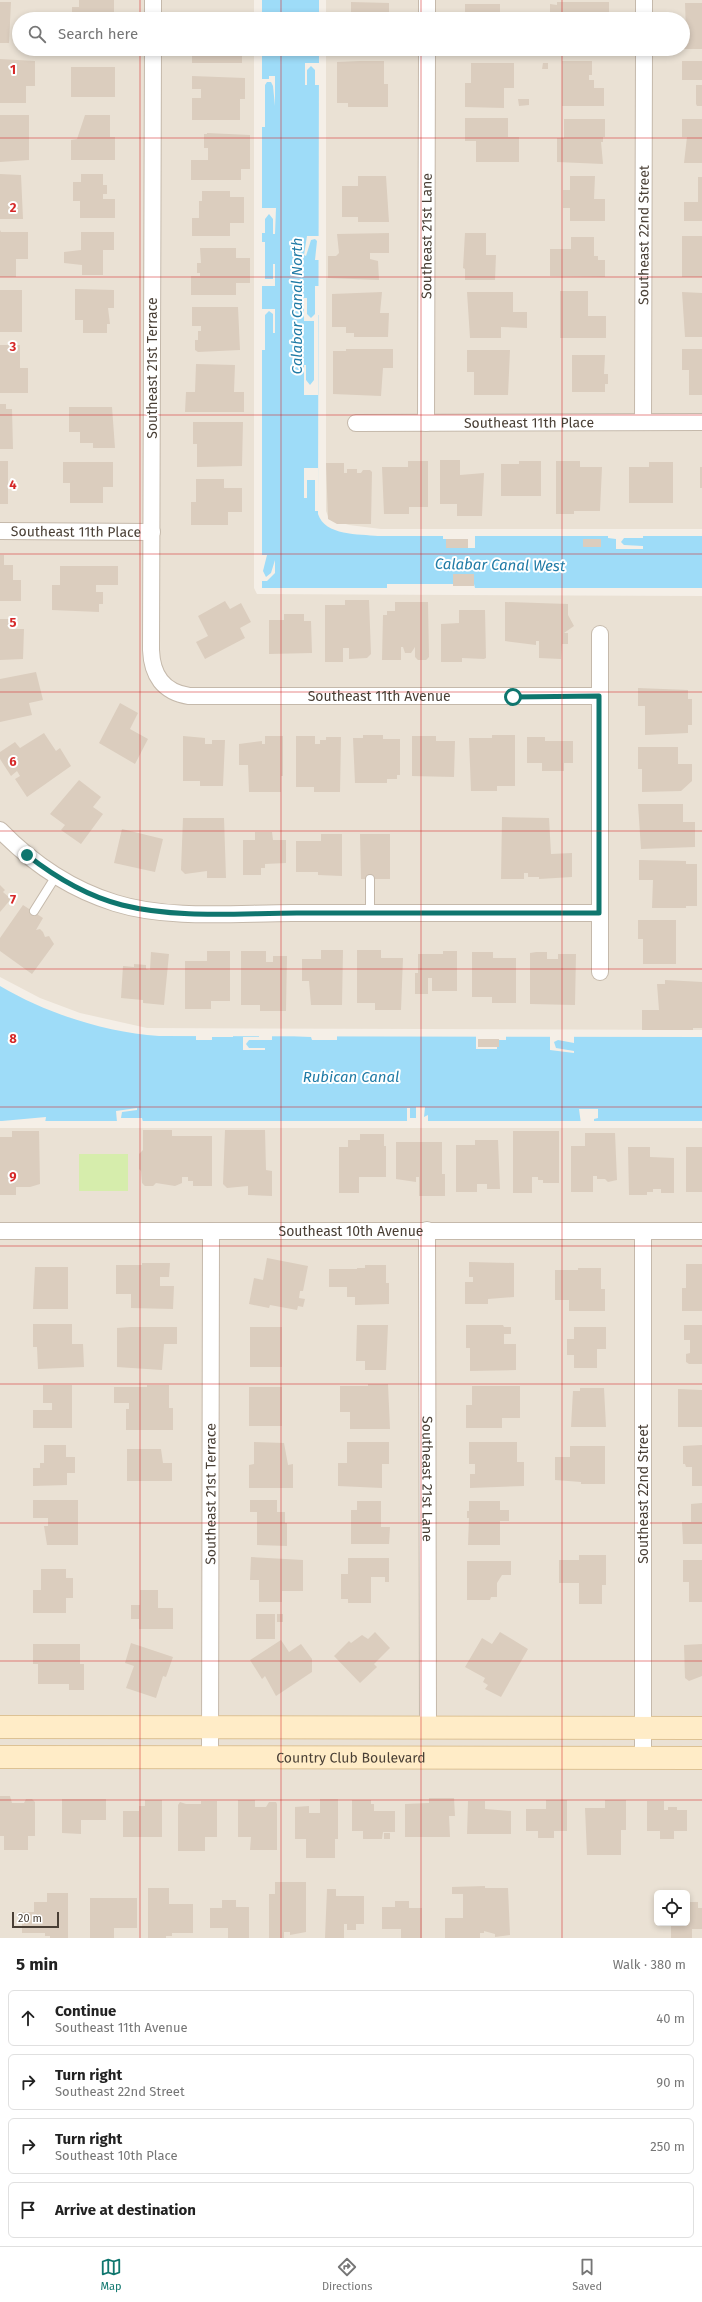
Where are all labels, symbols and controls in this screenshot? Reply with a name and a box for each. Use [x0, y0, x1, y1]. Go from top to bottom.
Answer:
search box [12, 12, 690, 56]
icon: search [26, 23, 48, 45]
text: Search here [58, 25, 138, 43]
text: 1 [10, 62, 16, 77]
street label: Southeast 22nd Street [635, 164, 653, 305]
street label: Southeast 21st Lane [418, 173, 436, 299]
text: 2 [10, 200, 17, 215]
water label: Calabar Canal North [288, 238, 306, 374]
street label: Southeast 21st Terrace [144, 297, 161, 439]
text: 3 [9, 339, 17, 354]
street label: Southeast 11th Place [464, 414, 594, 432]
text: 4 [9, 477, 17, 492]
street label: Southeast 11th Place [11, 523, 141, 541]
water label: Calabar Canal West [435, 555, 566, 575]
text: 5 [10, 615, 17, 630]
street label: Southeast 11th Avenue [308, 688, 451, 705]
route start [504, 688, 522, 706]
text: 6 [9, 754, 17, 769]
route end [18, 846, 36, 864]
text: 7 [10, 892, 16, 907]
text: 8 [9, 1031, 17, 1046]
water label: Rubican Canal [303, 1068, 399, 1086]
text: 9 [9, 1169, 17, 1184]
street label: Southeast 10th Avenue [279, 1223, 423, 1240]
street label: Southeast 21st Lane [418, 1416, 436, 1542]
street label: Southeast 21st Terrace [202, 1423, 220, 1565]
street label: Southeast 22nd Street [635, 1423, 652, 1564]
street label: Country Club Boulevard [276, 1749, 426, 1767]
map controls [654, 1890, 690, 1926]
button: locate [654, 1890, 690, 1926]
scale bar [12, 1910, 59, 1929]
text: 20 m [18, 1912, 42, 1925]
text: 5 min [16, 1954, 58, 1975]
text: Walk · 380 m [613, 1957, 686, 1972]
text: Continue [55, 2002, 116, 2020]
icon: ahead [17, 2007, 39, 2029]
text: 40 m [656, 2011, 685, 2026]
text: Southeast 11th Avenue [55, 2020, 188, 2035]
text: Turn right [55, 2066, 122, 2084]
icon: right [17, 2071, 39, 2093]
text: 90 m [656, 2075, 685, 2090]
text: Southeast 22nd Street [55, 2084, 185, 2099]
text: Turn right [55, 2130, 122, 2148]
icon: right [17, 2135, 39, 2157]
text: 250 m [650, 2139, 685, 2154]
text: Southeast 10th Place [55, 2148, 178, 2163]
icon: arrive [17, 2199, 39, 2221]
text: Arrive at destination [55, 2201, 196, 2219]
tab: Map [100, 2256, 122, 2293]
tab: Directions [322, 2256, 372, 2293]
tab: Saved [572, 2256, 602, 2293]

